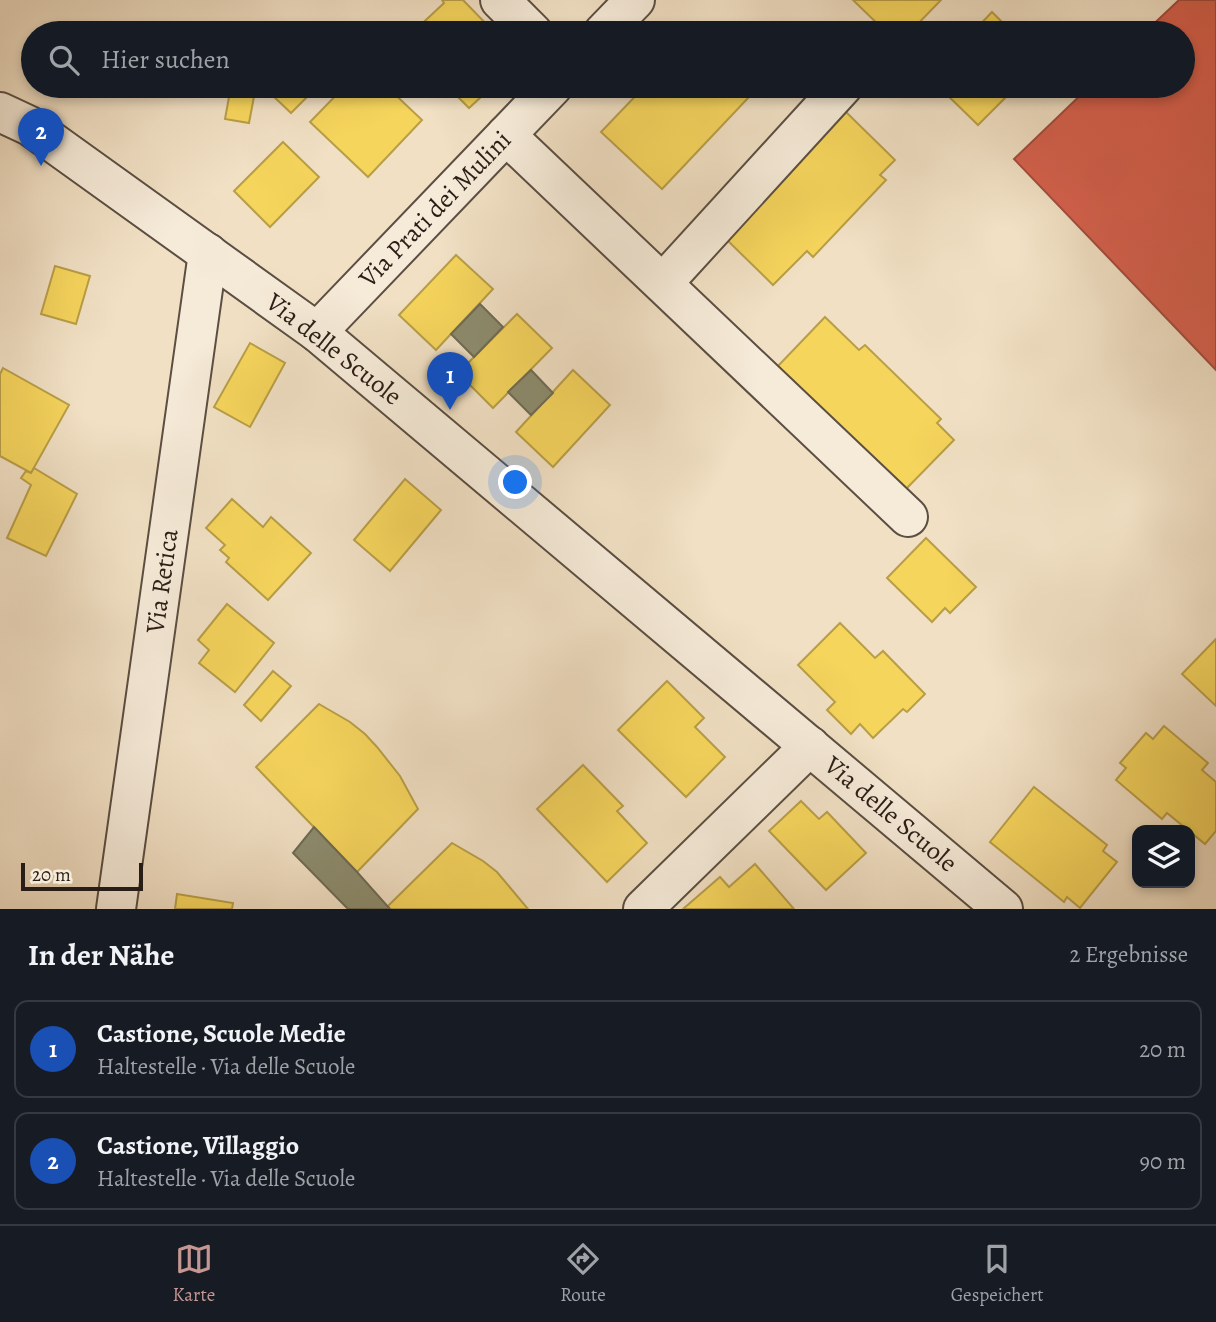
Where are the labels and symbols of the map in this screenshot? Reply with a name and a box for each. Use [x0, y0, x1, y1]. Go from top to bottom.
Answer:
pin: 2 [18, 108, 64, 166]
street label: Via Prati dei Mulini [350, 123, 519, 296]
street label: Via delle Scuole [258, 284, 409, 413]
pin: 1 [427, 352, 473, 410]
your location [498, 465, 532, 499]
street label: Via Retica [137, 527, 187, 636]
street label: Via delle Scuole [816, 747, 965, 880]
scale bar [21, 860, 144, 892]

